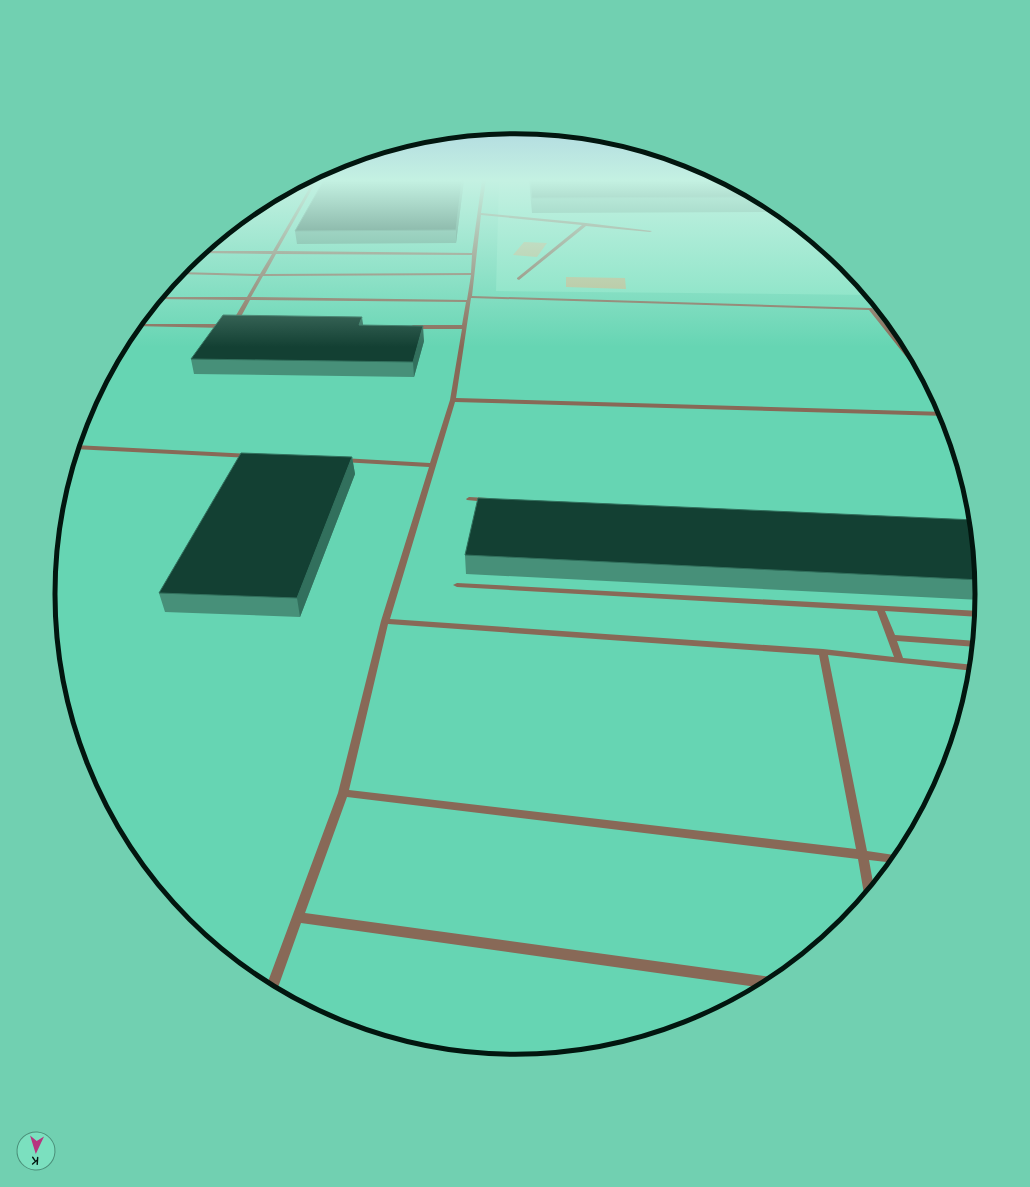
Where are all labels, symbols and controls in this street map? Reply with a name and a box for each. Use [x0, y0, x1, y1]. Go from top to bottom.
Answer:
north arrow [16, 1131, 56, 1171]
text: K [31, 1154, 39, 1167]

